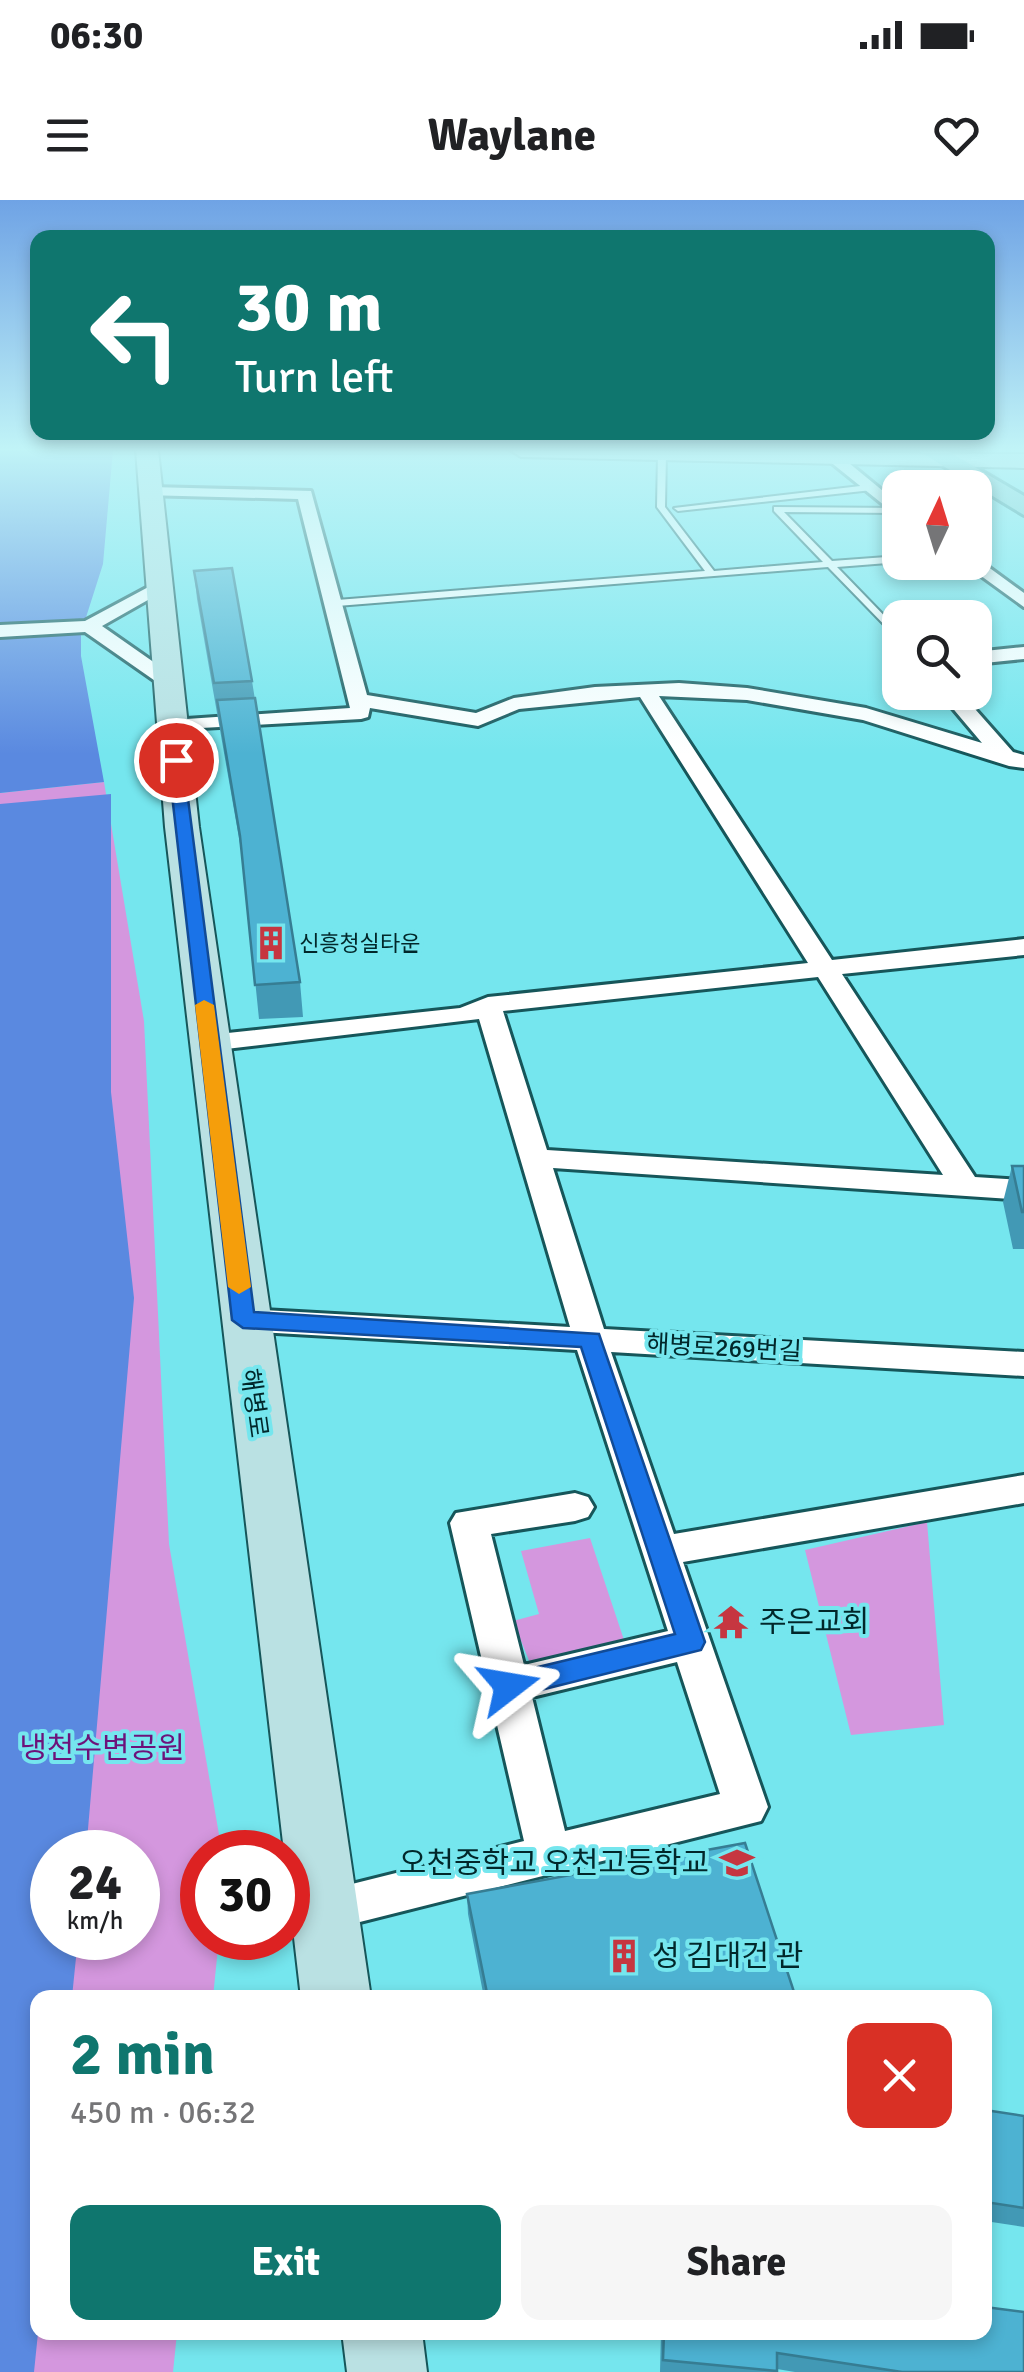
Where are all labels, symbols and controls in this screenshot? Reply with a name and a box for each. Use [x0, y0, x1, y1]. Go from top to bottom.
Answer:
text: 06:30 [50, 12, 143, 59]
icon: menu [40, 108, 95, 163]
text: Waylane [428, 108, 596, 163]
icon: heart [929, 108, 984, 163]
text: 30 m [235, 264, 383, 350]
icon: left [70, 270, 200, 400]
text: Turn left [235, 350, 394, 405]
north arrow [882, 470, 992, 580]
map controls [882, 470, 992, 710]
button: search [882, 600, 992, 710]
pin [134, 718, 219, 803]
icon: arrive [149, 733, 204, 788]
building icon: 신흥청실타운 [252, 924, 290, 962]
place label: 신흥청실타운 [299, 930, 420, 957]
street label: 해병로269번길 [646, 1328, 802, 1367]
street label: 해병로 [234, 1367, 275, 1439]
temple icon: 주은교회 [712, 1603, 750, 1641]
place label: 주은교회 [759, 1604, 869, 1641]
position arrow [457, 1634, 561, 1738]
park label: 냉천수변공원 [19, 1730, 185, 1767]
speed limit sign: 30 [180, 1830, 310, 1960]
school or university icon: 오천중학교 오천고등학교 [718, 1844, 756, 1882]
place label: 오천중학교 오천고등학교 [399, 1845, 709, 1882]
text: 24 [68, 1852, 122, 1914]
text: km/h [67, 1905, 123, 1936]
building icon: 성 김대건 관 [605, 1937, 643, 1975]
place label: 성 김대건 관 [652, 1938, 803, 1975]
text: 2 min [70, 2018, 215, 2092]
button: close [847, 2023, 952, 2128]
text: 450 m · 06:32 [70, 2093, 256, 2132]
button: Exit [70, 2205, 501, 2320]
button: Share [521, 2205, 952, 2320]

